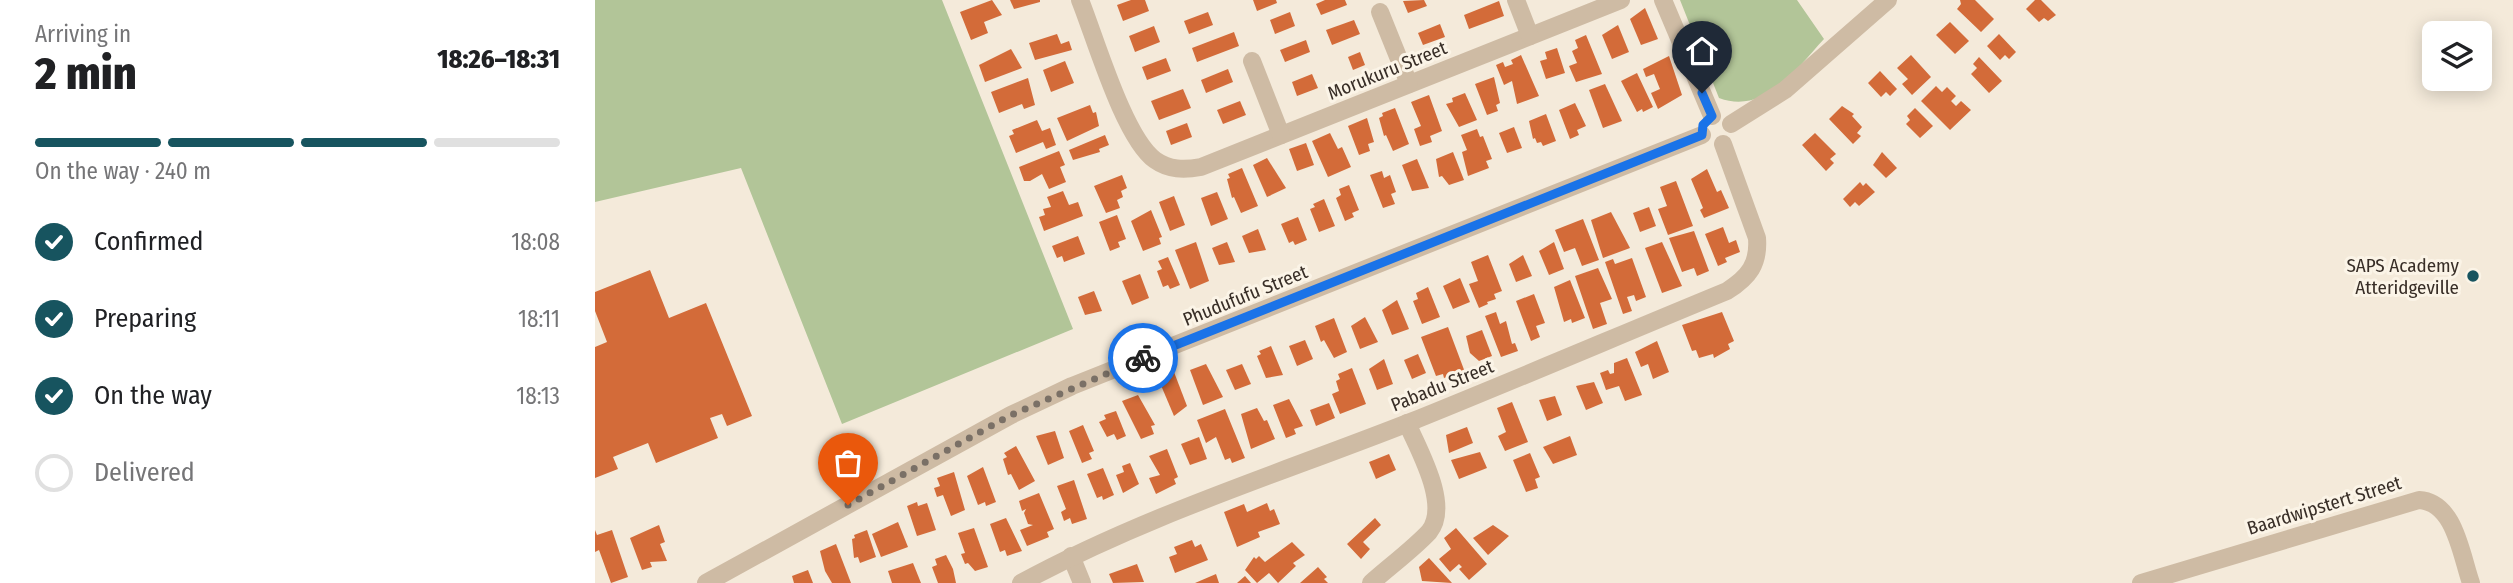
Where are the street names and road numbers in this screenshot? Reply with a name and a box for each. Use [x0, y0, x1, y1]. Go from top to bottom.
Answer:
street label: Morukuru Street [1324, 36, 1451, 105]
street label: Phudufufu Street [1180, 260, 1312, 331]
street label: Pabadu Street [1387, 354, 1498, 417]
street label: Baardwipstert Street [2244, 471, 2405, 540]

